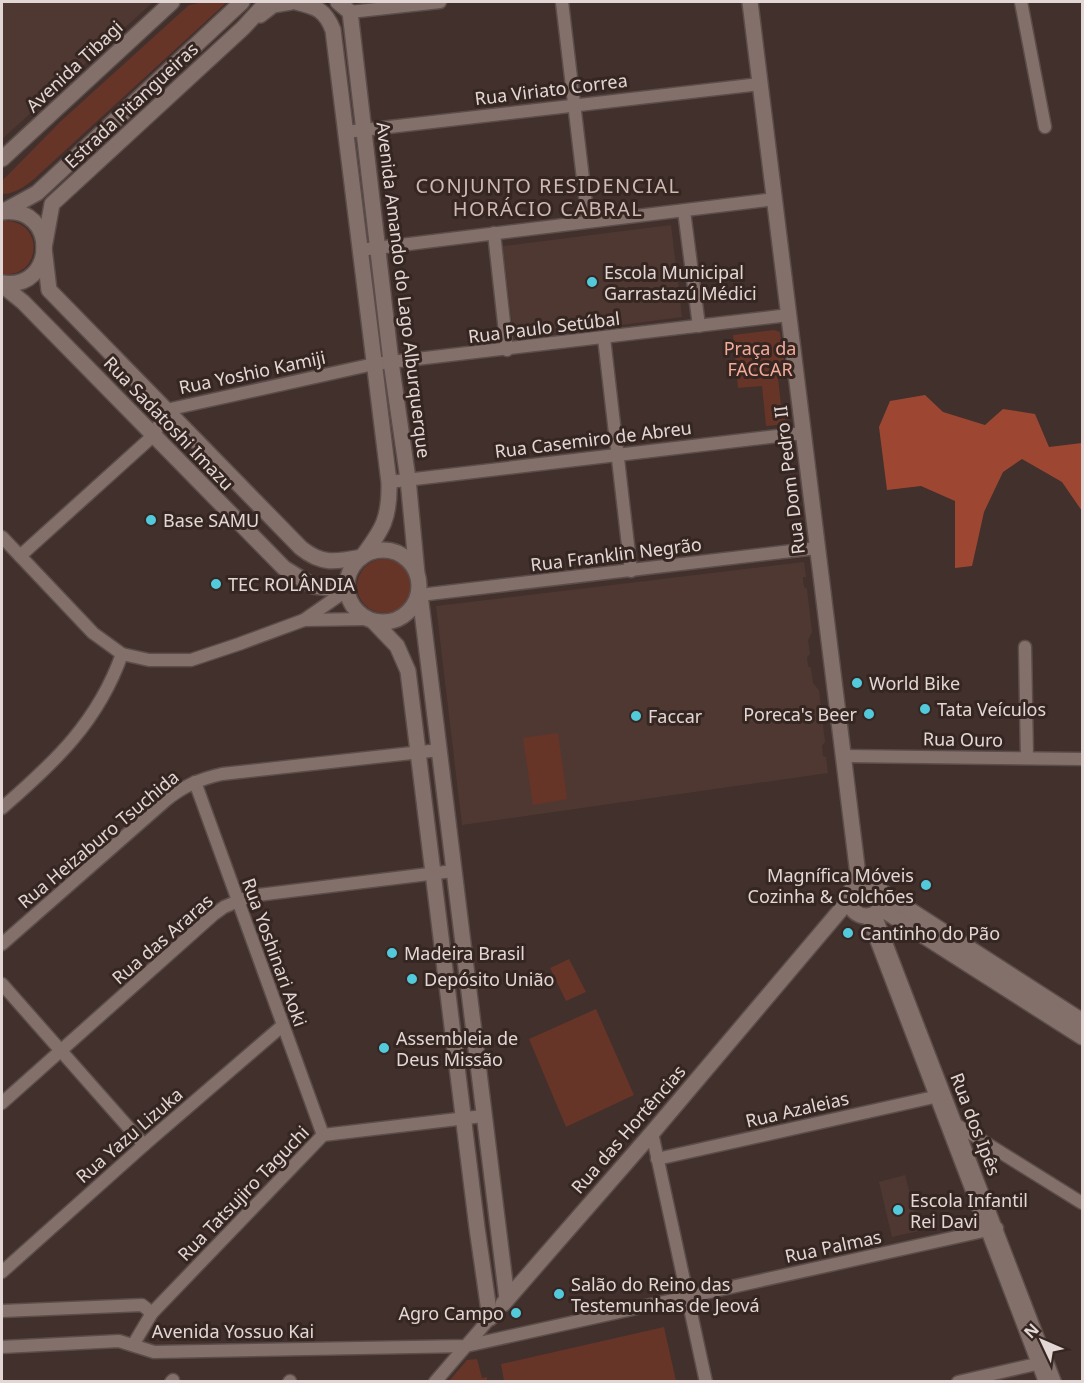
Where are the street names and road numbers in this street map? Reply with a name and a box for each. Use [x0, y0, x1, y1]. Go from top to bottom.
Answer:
street label: Avenida Tibagi [20, 15, 128, 117]
street label: Estrada Pitangueiras [59, 37, 203, 173]
street label: Rua Viriato Correa [473, 68, 629, 110]
street label: Avenida Amando do Lago Alburquerque [371, 120, 437, 460]
street label: Rua Paulo Setúbal [467, 306, 621, 348]
street label: Rua Yoshio Kamiji [177, 345, 327, 399]
street label: Rua Sadatoshi Imazu [99, 351, 239, 495]
street label: Rua Dom Pedro II [768, 404, 810, 556]
street label: Rua Casemiro de Abreu [493, 415, 693, 463]
street label: Rua Franklin Negrão [529, 532, 703, 576]
street label: Rua Ouro [923, 726, 1003, 752]
street label: Rua Heizaburo Tsuchida [13, 765, 183, 913]
street label: Rua Yoshinari Aoki [237, 874, 313, 1030]
street label: Rua das Araras [107, 889, 217, 989]
street label: Rua das Hortências [565, 1060, 691, 1198]
street label: Rua dos Ipês [945, 1069, 1007, 1179]
street label: Rua Yazu Lizuka [71, 1082, 187, 1188]
street label: Rua Azaleias [743, 1085, 851, 1133]
street label: Rua Tatsujiro Taguchi [172, 1120, 314, 1266]
street label: Rua Palmas [782, 1224, 884, 1268]
street label: Avenida Yossuo Kai [152, 1319, 314, 1343]

